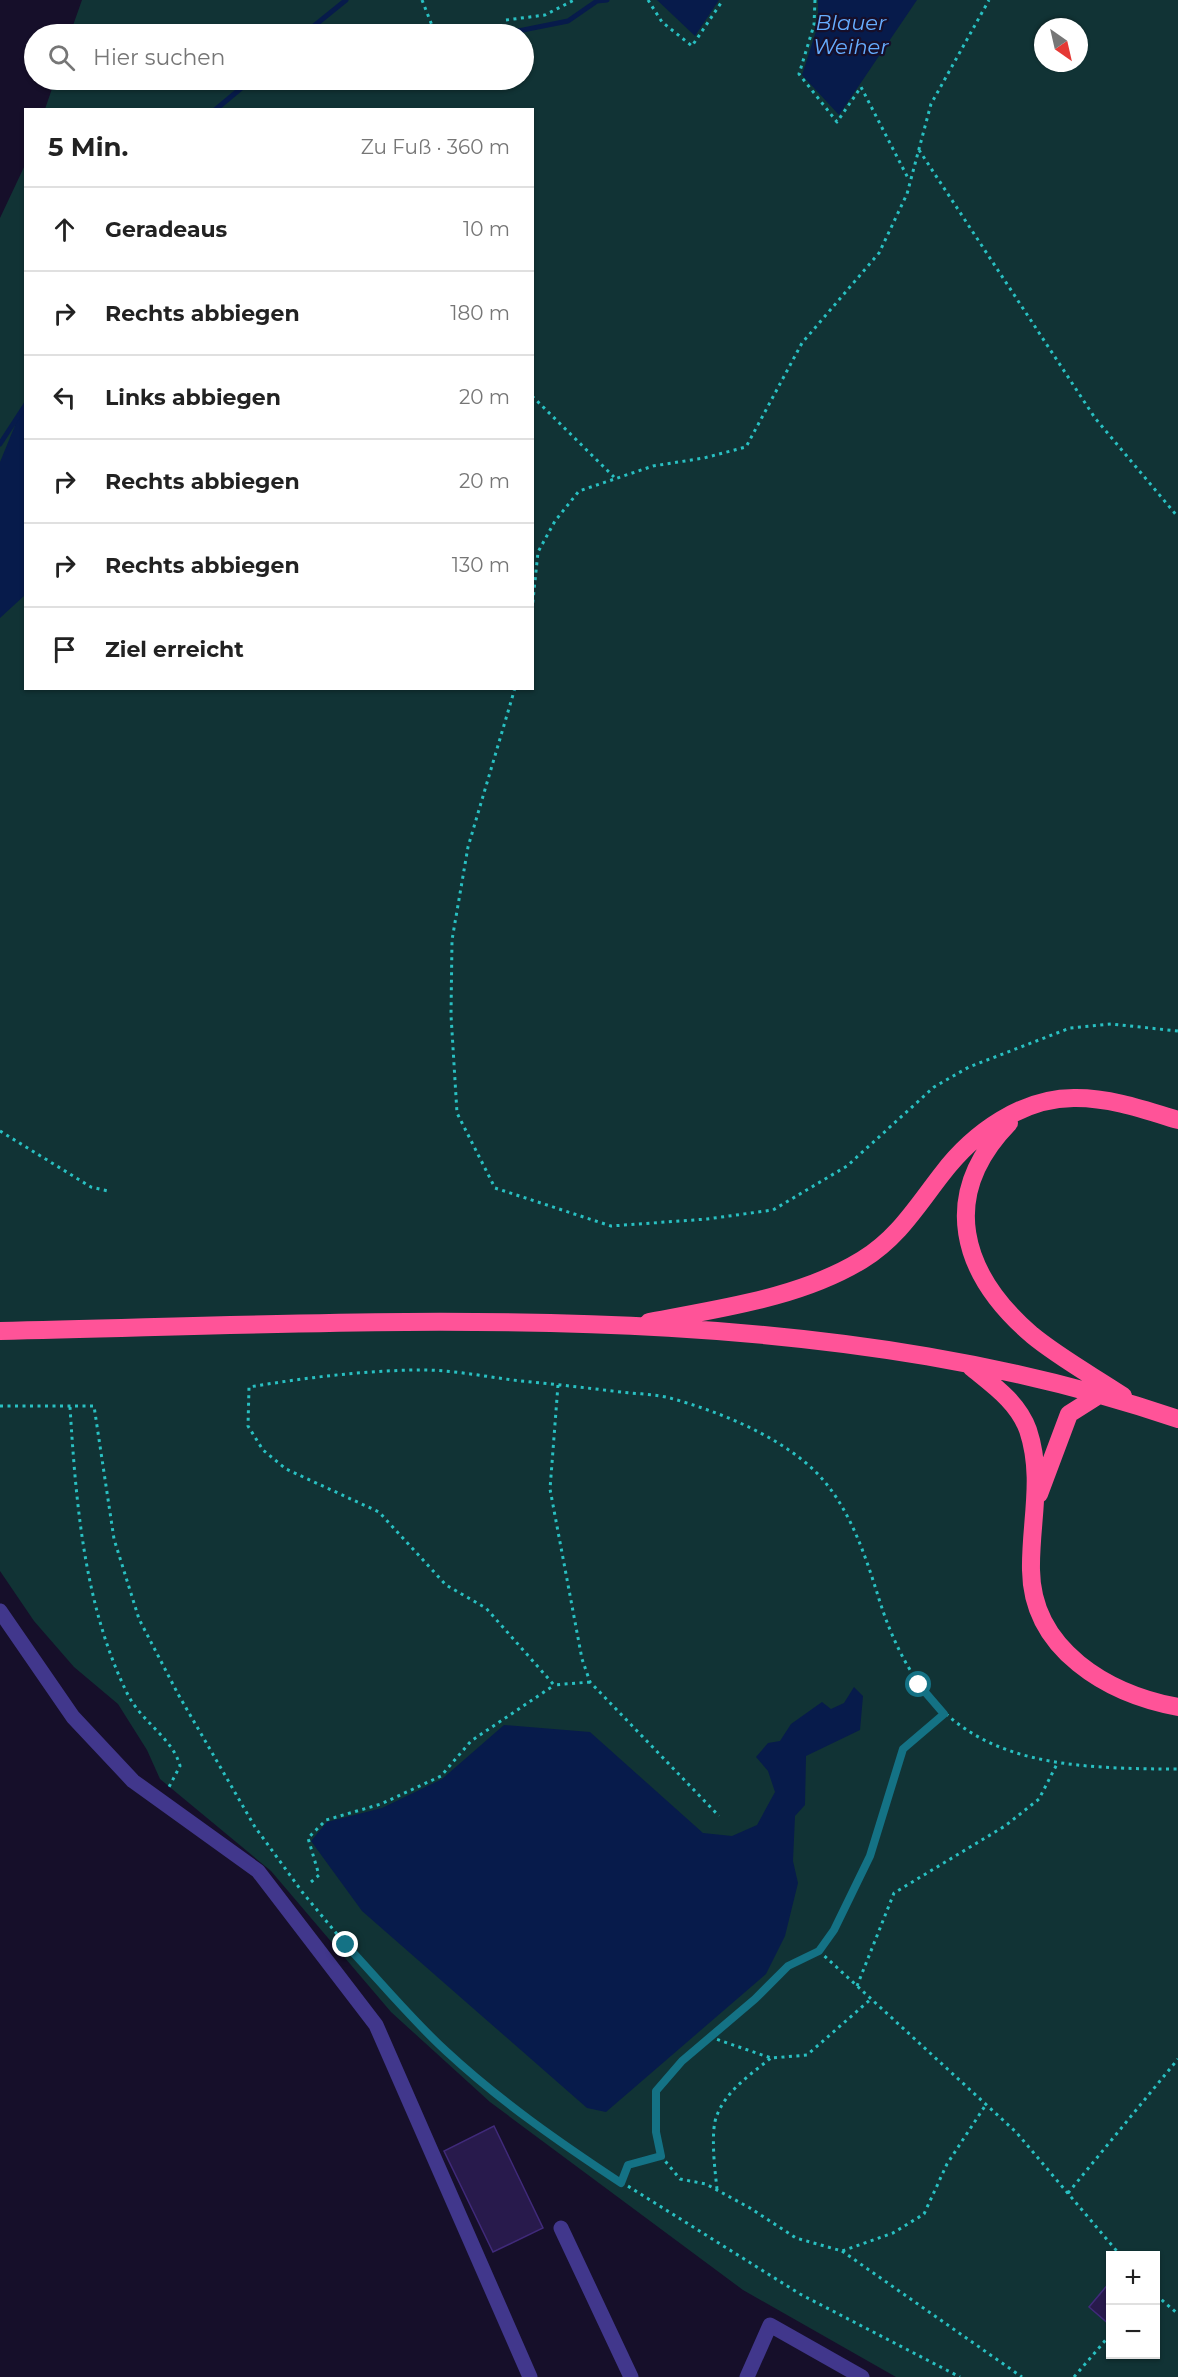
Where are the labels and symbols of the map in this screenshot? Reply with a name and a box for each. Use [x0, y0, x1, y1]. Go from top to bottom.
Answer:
water label: Blauer Weiher [813, 10, 889, 59]
north arrow [1034, 18, 1088, 72]
route start [905, 1671, 931, 1697]
route end [332, 1931, 358, 1957]

